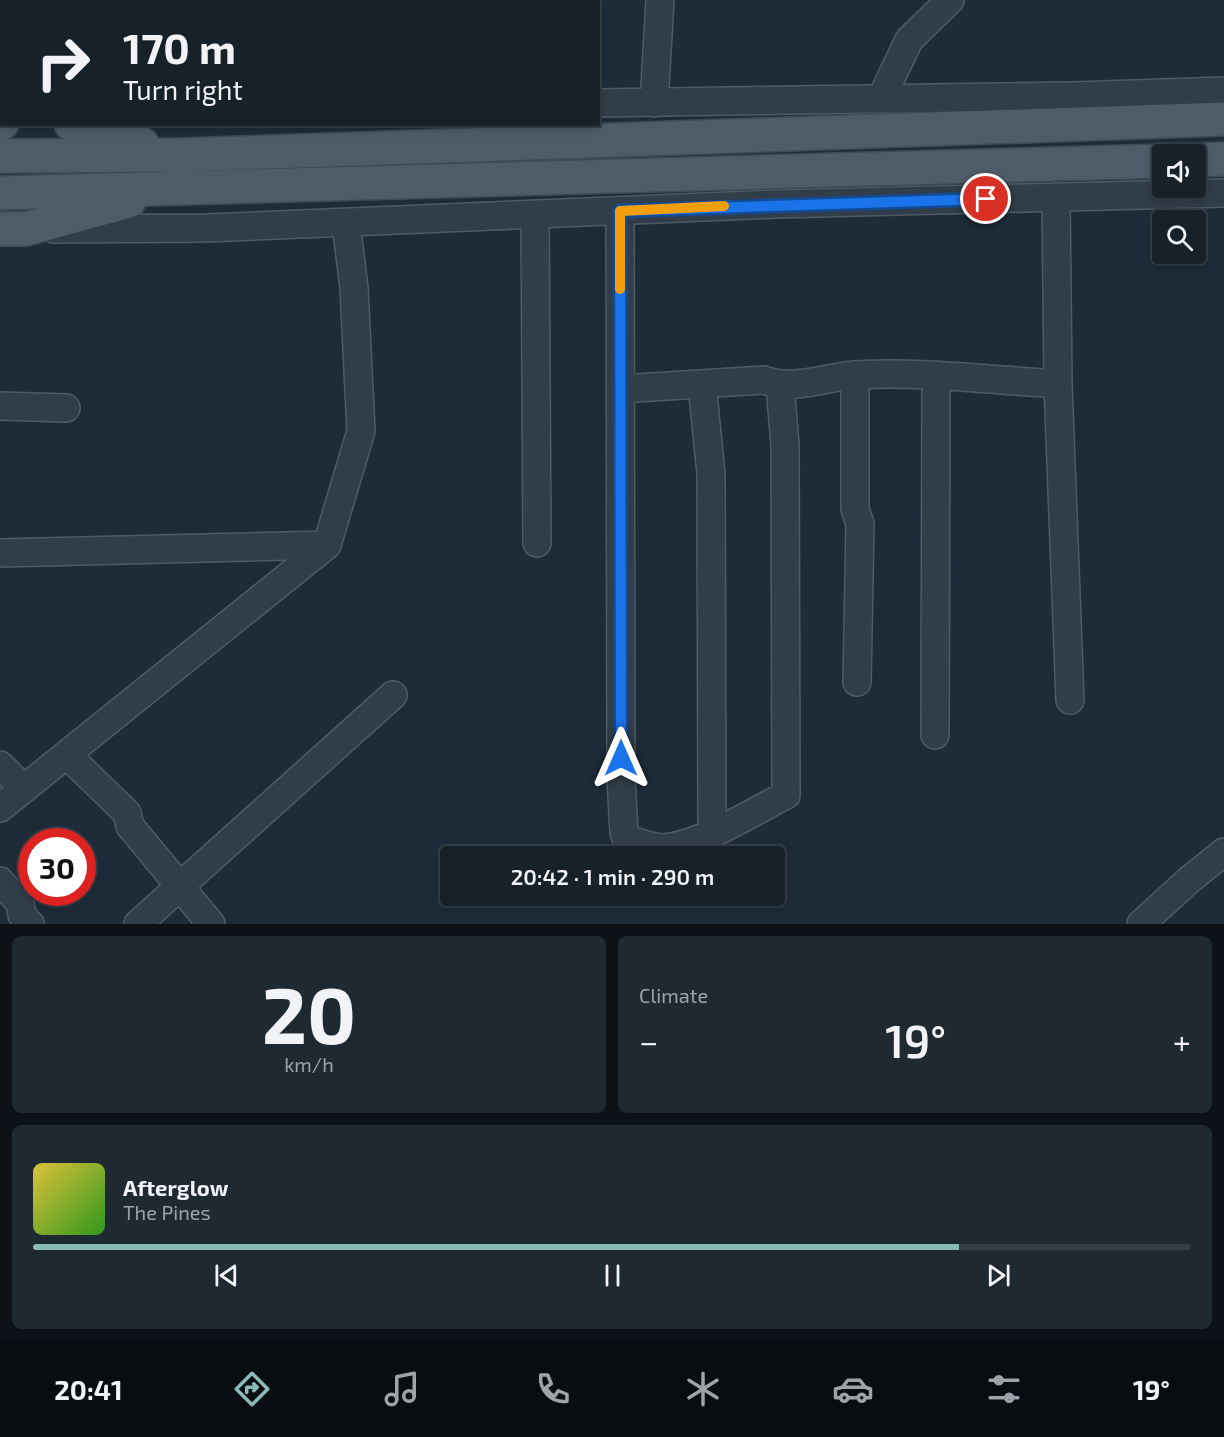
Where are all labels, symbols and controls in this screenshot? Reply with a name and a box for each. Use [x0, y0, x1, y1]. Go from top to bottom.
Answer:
text: 170 m [123, 22, 236, 72]
icon: right [24, 24, 102, 102]
text: Turn right [123, 73, 243, 105]
map controls [1152, 144, 1206, 264]
button: sound [1152, 144, 1206, 198]
pin [960, 173, 1011, 224]
icon: arrive [969, 182, 1002, 215]
button: search [1152, 210, 1206, 264]
position arrow [589, 726, 653, 790]
speed limit sign: 30 [18, 828, 96, 906]
text: 20:42 · 1 min · 290 m [511, 863, 714, 889]
text: 20 [262, 966, 356, 1060]
text: Climate [639, 983, 708, 1007]
text: 19° [885, 1013, 946, 1067]
text: − [639, 1021, 658, 1061]
text: + [1173, 1021, 1191, 1061]
text: km/h [284, 1052, 334, 1076]
text: Afterglow [123, 1174, 228, 1200]
text: The Pines [123, 1200, 211, 1224]
icon: previous [210, 1259, 243, 1292]
icon: pause [596, 1259, 629, 1292]
icon: next [982, 1259, 1015, 1292]
icon: directions [231, 1368, 273, 1410]
icon: music [381, 1368, 423, 1410]
icon: phone [532, 1368, 574, 1410]
icon: climate [682, 1368, 724, 1410]
icon: car [832, 1368, 874, 1410]
icon: filters [983, 1368, 1025, 1410]
text: 20:41 [54, 1373, 123, 1405]
text: 19° [1133, 1373, 1170, 1405]

